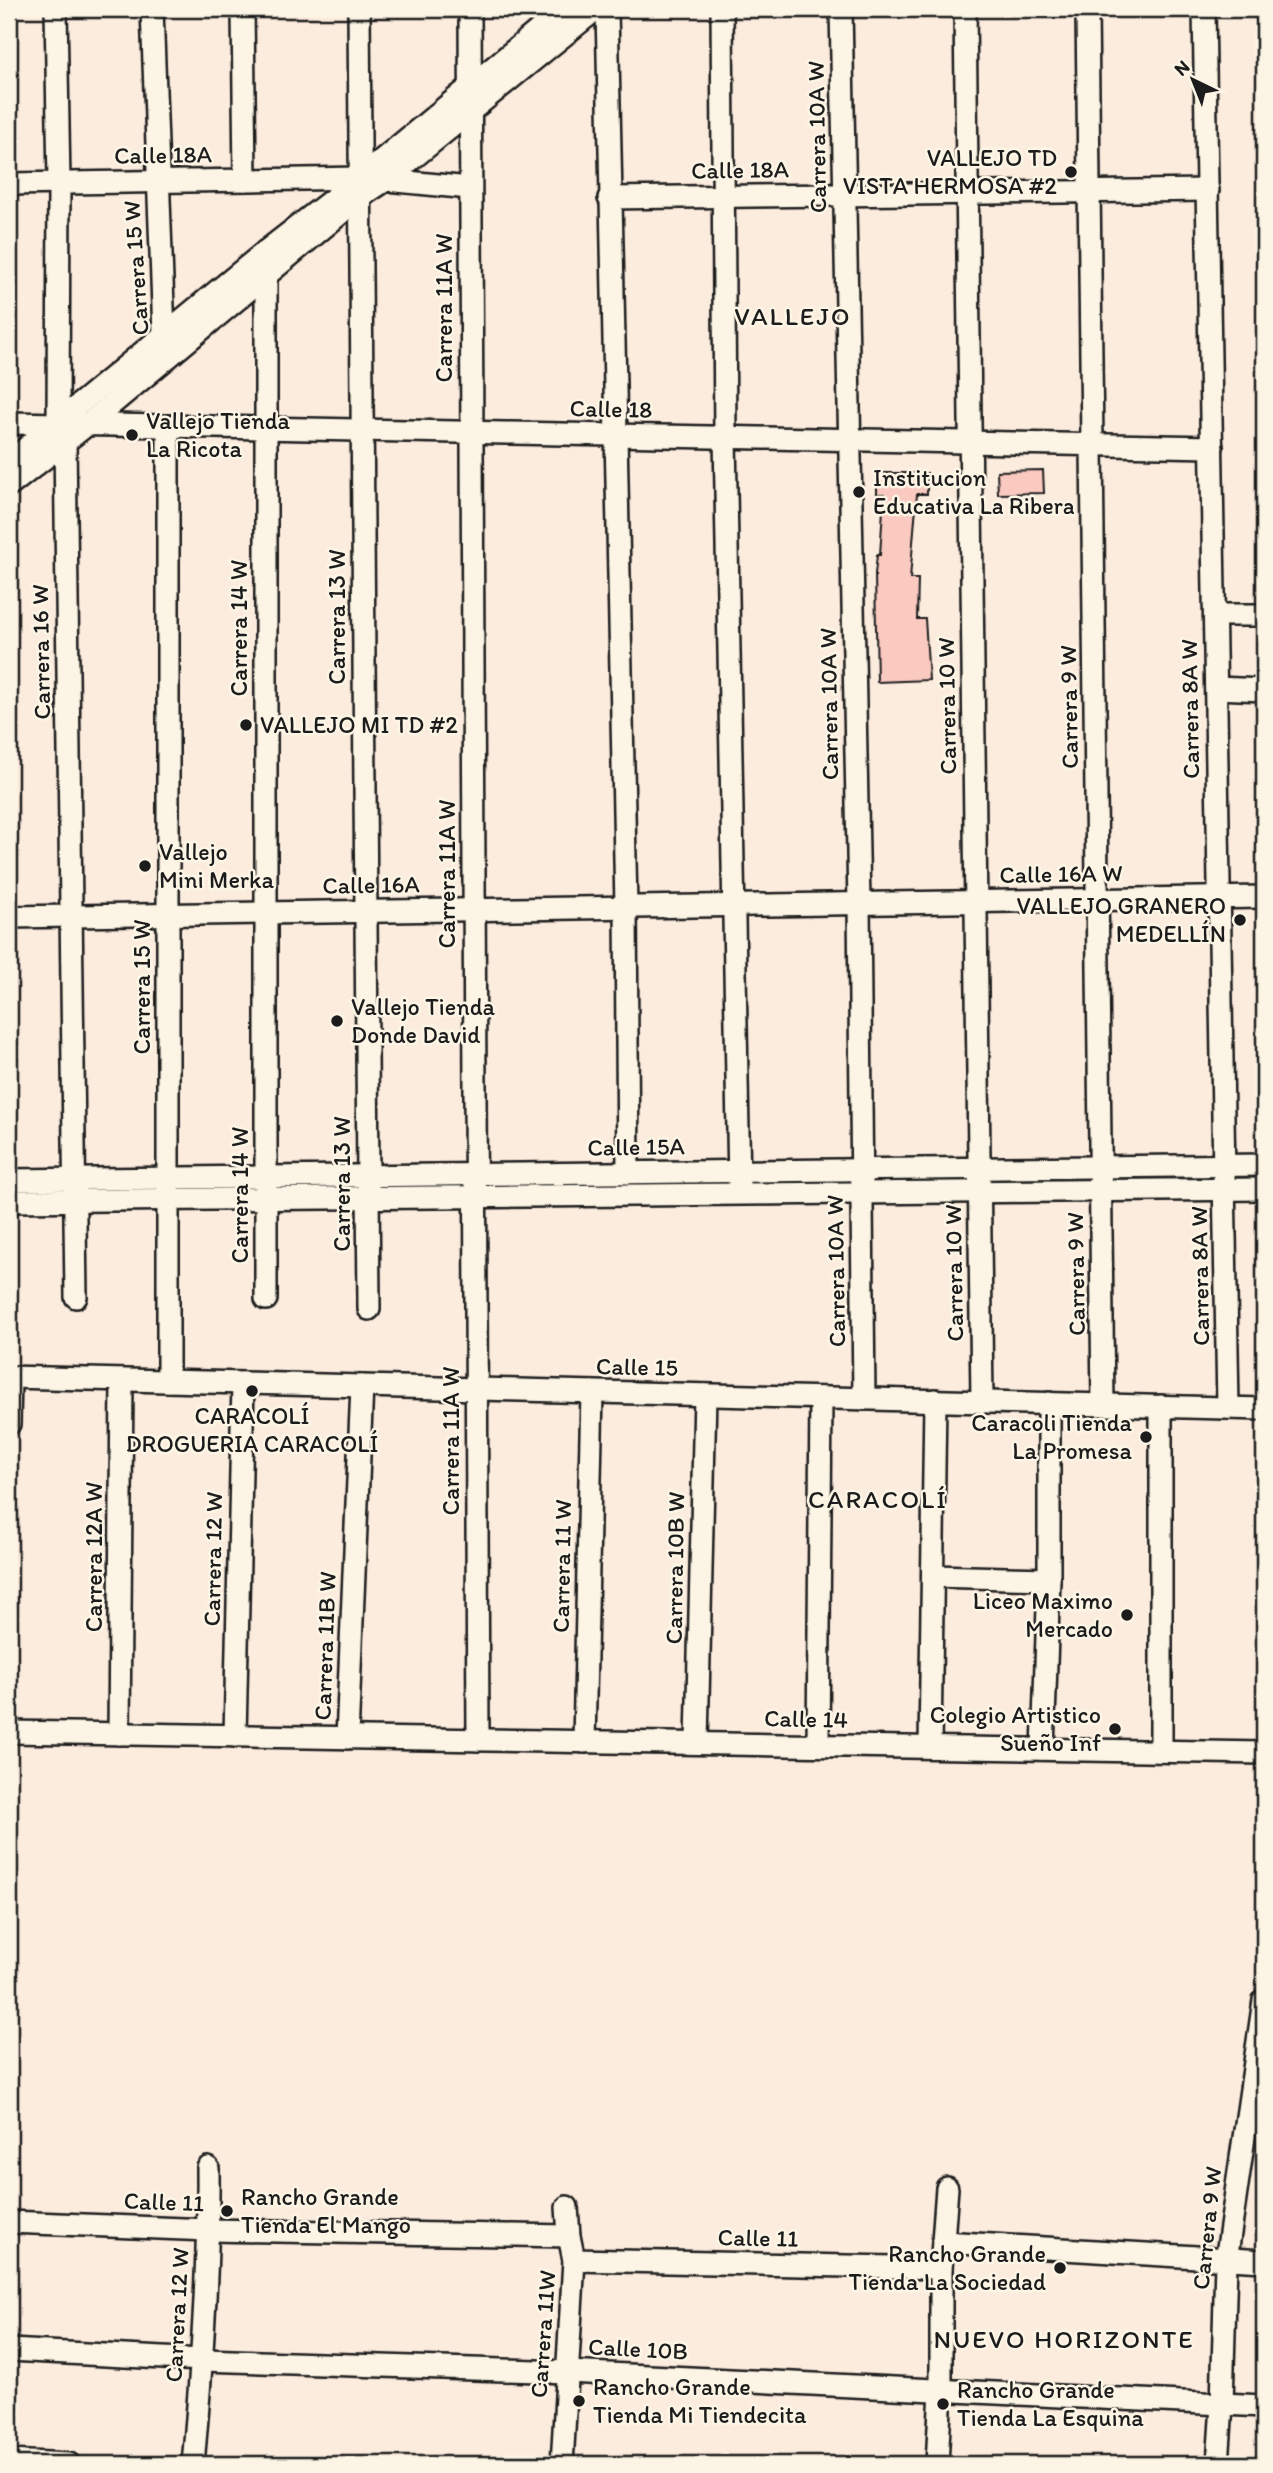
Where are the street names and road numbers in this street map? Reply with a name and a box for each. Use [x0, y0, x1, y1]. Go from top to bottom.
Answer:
street label: Carrera 10A W [801, 61, 832, 214]
street label: Calle 18A [114, 139, 212, 170]
street label: Calle 18A [691, 154, 789, 185]
street label: Carrera 15 W [116, 200, 155, 336]
street label: Carrera 11A W [429, 234, 458, 382]
street label: Calle 18 [569, 393, 653, 424]
street label: Carrera 13 W [322, 549, 351, 685]
street label: Carrera 14 W [224, 560, 253, 696]
street label: Carrera 16 W [25, 584, 56, 720]
street label: Carrera 10A W [813, 628, 844, 781]
street label: Carrera 10 W [931, 637, 962, 775]
street label: Carrera 8A W [1174, 639, 1205, 779]
street label: Carrera 9 W [1053, 645, 1084, 769]
street label: Carrera 11A W [432, 800, 461, 948]
street label: Calle 16A W [999, 858, 1123, 889]
street label: Calle 16A [322, 869, 420, 900]
street label: Carrera 15 W [127, 920, 156, 1054]
street label: Carrera 13 W [327, 1116, 356, 1252]
street label: Carrera 14 W [225, 1127, 254, 1263]
street label: Calle 15A [587, 1131, 685, 1162]
street label: Carrera 10A W [820, 1195, 851, 1348]
street label: Carrera 10 W [938, 1204, 969, 1342]
street label: Carrera 8A W [1184, 1206, 1215, 1346]
street label: Carrera 9 W [1060, 1212, 1091, 1336]
street label: Calle 15 [596, 1351, 678, 1382]
street label: Carrera 11A W [436, 1367, 465, 1515]
street label: Carrera 12A W [79, 1482, 108, 1632]
street label: Carrera 12 W [197, 1491, 228, 1627]
street label: Carrera 10B W [659, 1491, 690, 1645]
street label: Carrera 11 W [546, 1499, 577, 1633]
street label: Carrera 11B W [307, 1571, 342, 1721]
street label: Calle 14 [764, 1703, 848, 1734]
street label: Carrera 9 W [1186, 2165, 1227, 2291]
street label: Calle 11 [123, 2186, 205, 2217]
street label: Calle 11 [717, 2222, 799, 2253]
street label: Carrera 12 W [158, 2247, 195, 2383]
street label: Carrera 11W [524, 2269, 561, 2399]
street label: Calle 10B [587, 2331, 689, 2366]

